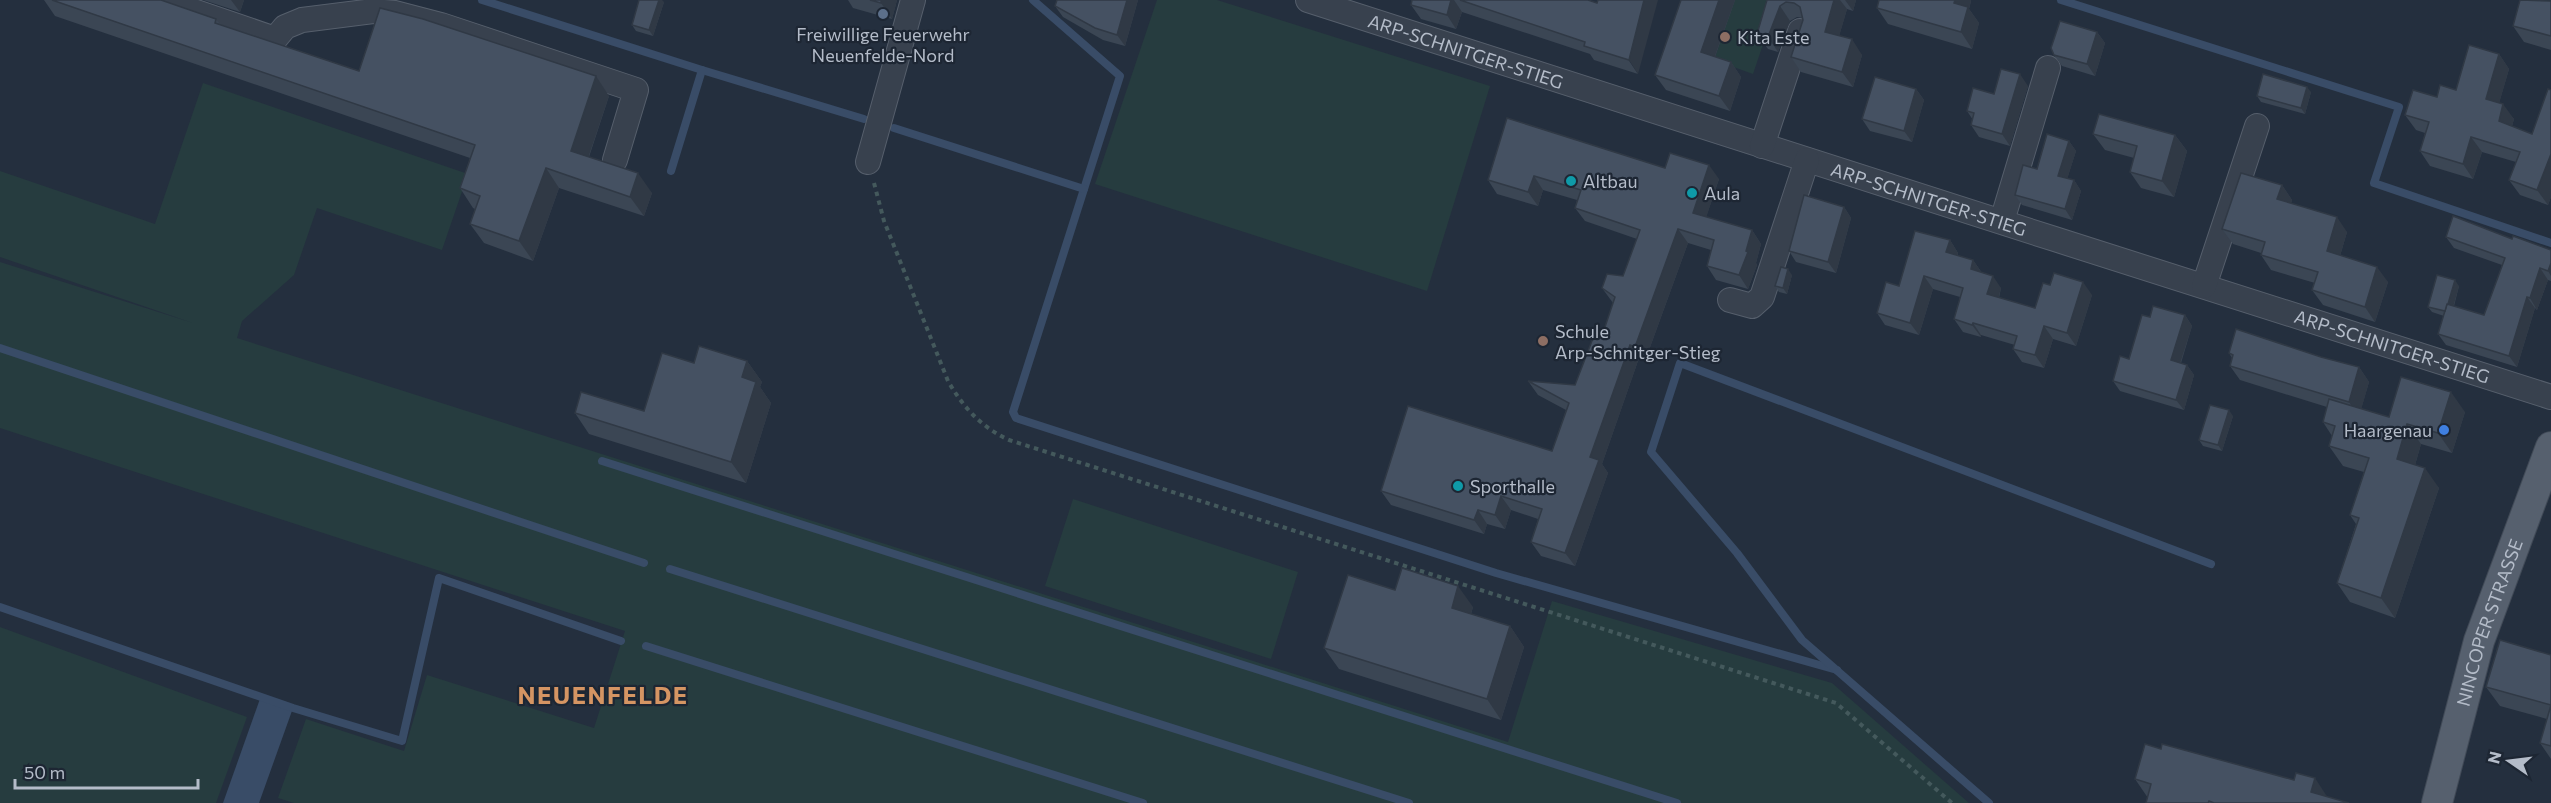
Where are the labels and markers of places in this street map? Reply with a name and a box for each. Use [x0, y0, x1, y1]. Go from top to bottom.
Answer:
marker: Freiwillige Feuerwehr Neuenfelde-Nord [876, 7, 890, 21]
place label: Freiwillige Feuerwehr Neuenfelde-Nord [796, 23, 970, 66]
place label: Kita Este [1737, 26, 1809, 48]
marker: Kita Este [1718, 30, 1732, 44]
place label: Altbau [1583, 170, 1638, 192]
marker: Altbau [1564, 174, 1578, 188]
place label: Aula [1704, 182, 1740, 204]
marker: Aula [1685, 186, 1699, 200]
place label: Schule Arp-Schnitger-Stieg [1555, 320, 1721, 363]
marker: Schule Arp-Schnitger-Stieg [1536, 334, 1550, 348]
place label: Haargenau [2344, 419, 2432, 441]
marker: Haargenau [2437, 423, 2451, 437]
place label: Sporthalle [1470, 475, 1555, 497]
marker: Sporthalle [1451, 479, 1465, 493]

